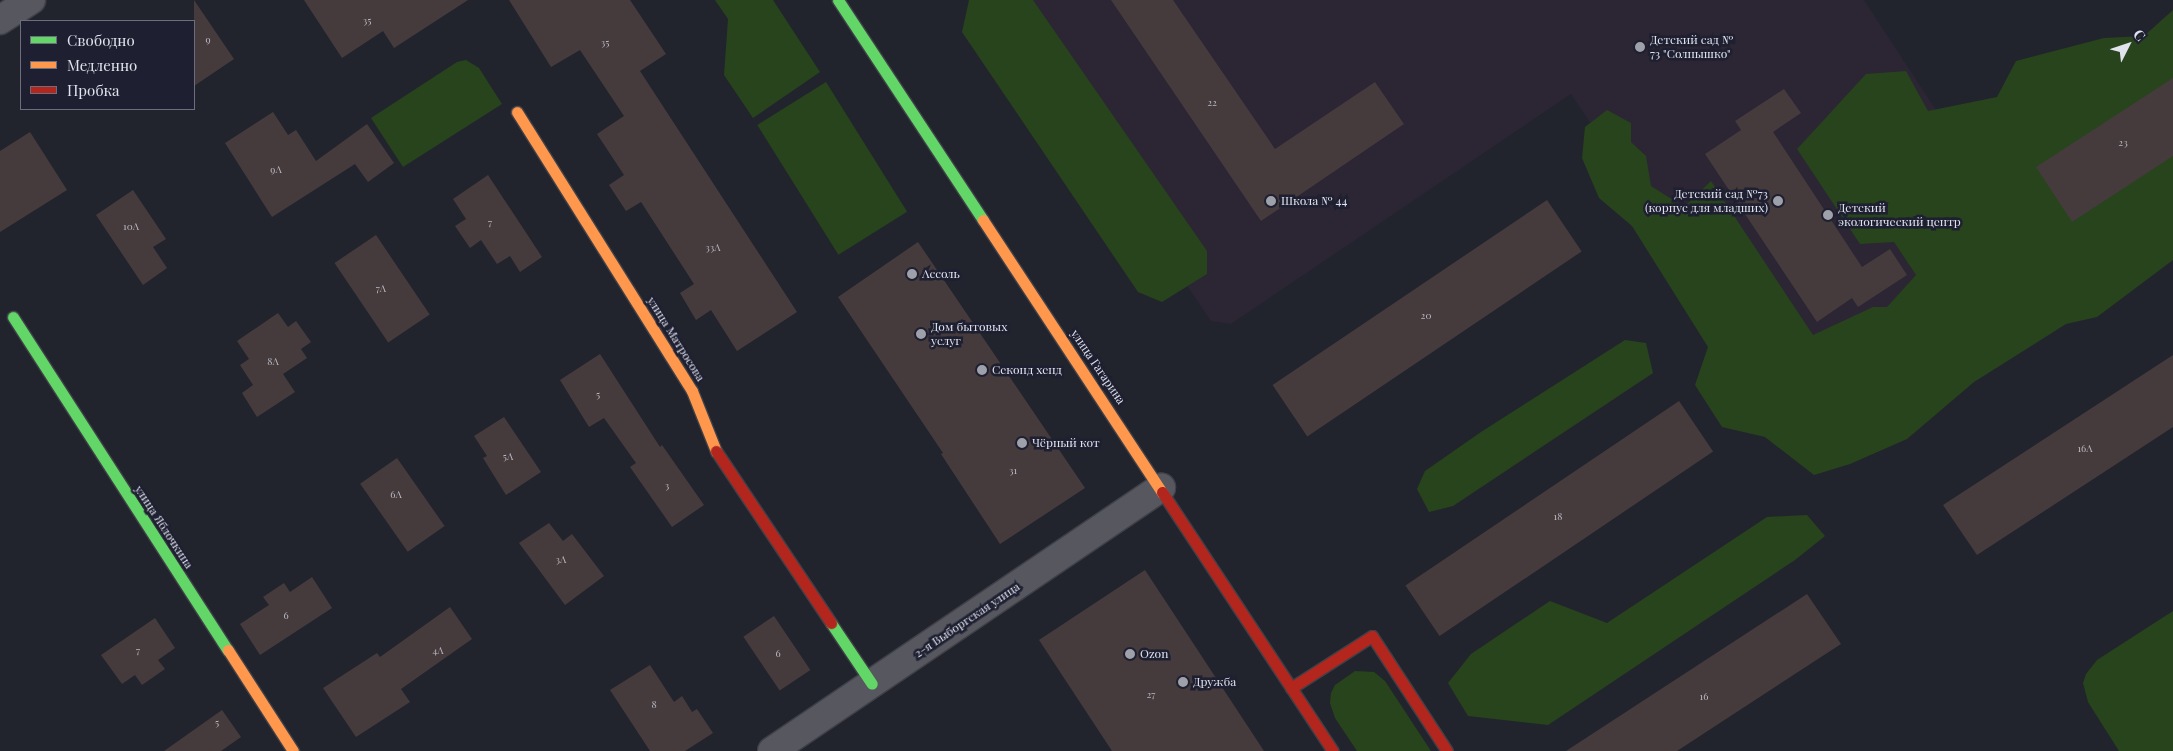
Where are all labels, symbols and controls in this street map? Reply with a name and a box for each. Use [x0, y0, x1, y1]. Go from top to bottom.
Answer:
house number: 35 [363, 15, 371, 27]
legend [20, 20, 195, 110]
north arrow [2103, 20, 2153, 70]
text: С [2129, 25, 2150, 45]
text: Свободно [67, 30, 135, 50]
place label: Детский сад № 73 "Солнышко" [1650, 33, 1733, 61]
house number: 9 [205, 34, 211, 46]
house number: 35 [601, 37, 609, 49]
marker: Детский сад № 73 "Солнышко" [1634, 41, 1646, 53]
text: Медленно [67, 55, 137, 75]
text: Пробка [67, 80, 120, 100]
house number: 22 [1207, 97, 1217, 109]
house number: 23 [2118, 137, 2128, 149]
house number: 9А [270, 164, 282, 176]
place label: Детский сад №73 (корпус для младших) [1645, 187, 1768, 215]
place label: Школа № 44 [1281, 194, 1348, 208]
marker: Школа № 44 [1265, 195, 1277, 207]
marker: Детский сад №73 (корпус для младших) [1772, 195, 1784, 207]
place label: Детский экологический центр [1838, 201, 1961, 229]
marker: Детский экологический центр [1822, 209, 1834, 221]
house number: 7 [488, 217, 492, 229]
house number: 10А [123, 221, 139, 233]
house number: 33А [705, 242, 721, 254]
place label: Ассоль [922, 267, 960, 281]
marker: Ассоль [906, 268, 918, 280]
house number: 7А [376, 283, 386, 295]
street label: улица Матросова [644, 294, 708, 384]
house number: 20 [1421, 310, 1431, 322]
place label: Дом бытовых услуг [931, 320, 1007, 348]
street label: улица Гагарина [1068, 327, 1128, 407]
marker: Дом бытовых услуг [915, 328, 927, 340]
house number: 8А [267, 356, 279, 368]
place label: Секонд хенд [992, 363, 1062, 377]
marker: Секонд хенд [976, 364, 988, 376]
house number: 5 [596, 389, 600, 401]
place label: Чёрный кот [1032, 436, 1100, 450]
marker: Чёрный кот [1016, 437, 1028, 449]
house number: 16А [2077, 443, 2093, 455]
house number: 5А [503, 451, 513, 463]
house number: 31 [1009, 465, 1017, 477]
house number: 3 [665, 480, 669, 492]
street label: улица Яблочкина [132, 483, 196, 571]
house number: 6А [390, 489, 402, 501]
house number: 18 [1554, 511, 1562, 523]
house number: 3А [556, 554, 566, 566]
street label: 2-я Выборгская улица [912, 579, 1022, 661]
house number: 6 [283, 610, 289, 622]
house number: 7 [136, 645, 140, 657]
house number: 4А [432, 645, 444, 657]
place label: Ozon [1140, 647, 1168, 661]
house number: 6 [775, 648, 781, 660]
marker: Ozon [1124, 648, 1136, 660]
place label: Дружба [1193, 675, 1236, 689]
marker: Дружба [1177, 676, 1189, 688]
house number: 27 [1147, 689, 1155, 701]
house number: 16 [1700, 691, 1708, 703]
house number: 8 [651, 699, 657, 711]
house number: 5 [215, 717, 219, 729]

